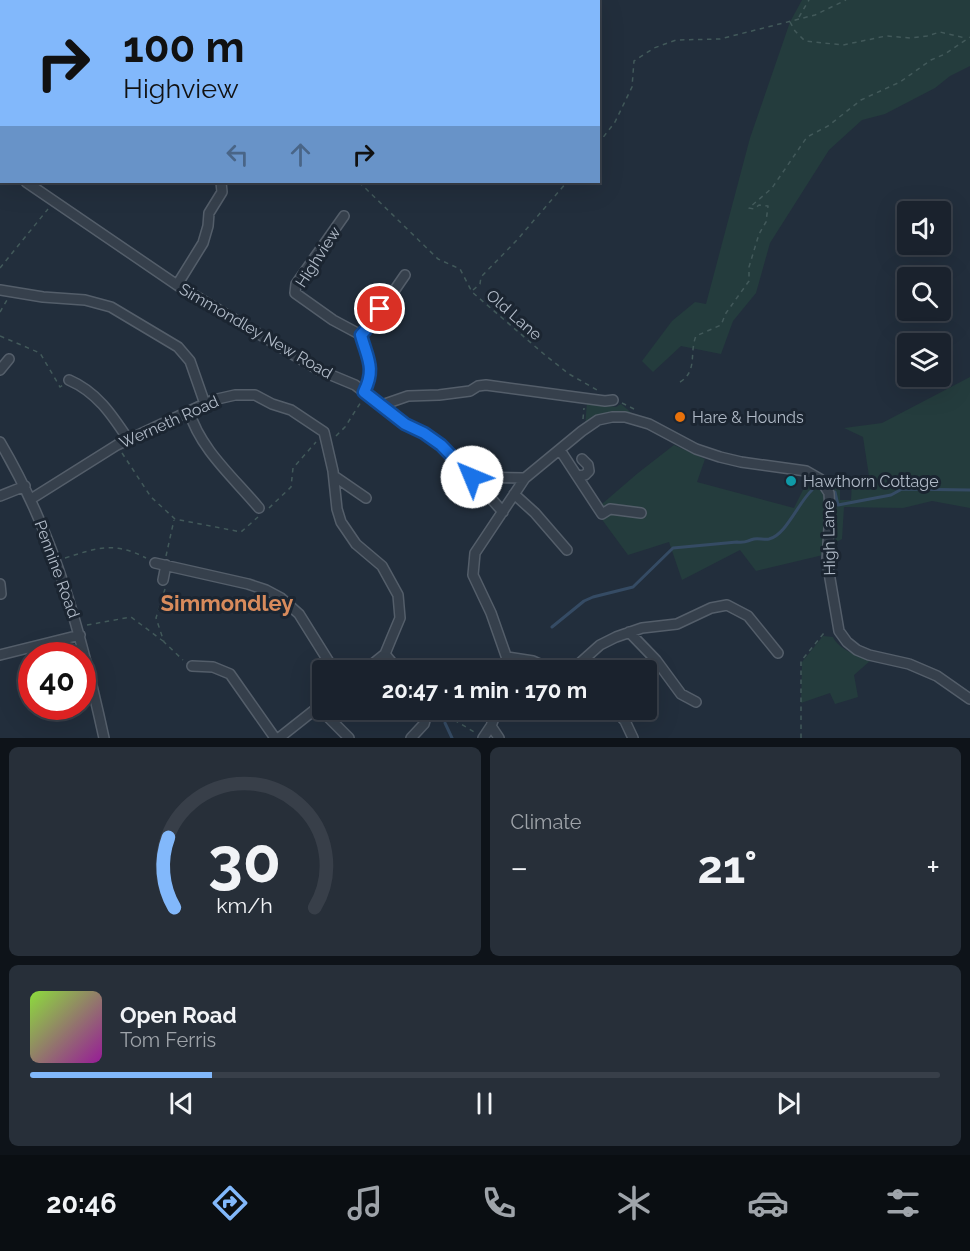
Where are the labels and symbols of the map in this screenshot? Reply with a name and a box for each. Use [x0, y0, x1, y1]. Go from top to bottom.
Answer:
street label: Highview [291, 223, 345, 291]
street label: Simmondley New Road [176, 279, 336, 383]
pin [354, 283, 405, 334]
street label: Old Lane [482, 286, 546, 344]
street label: Werneth Road [117, 392, 222, 452]
place label: Hare & Hounds [692, 408, 804, 427]
marker: Hare & Hounds [673, 410, 687, 424]
position arrow [440, 445, 504, 509]
place label: Hawthorn Cottage [803, 472, 939, 491]
marker: Hawthorn Cottage [784, 474, 798, 488]
street label: High Lane [819, 500, 839, 576]
street label: Pennine Road [31, 518, 83, 620]
district label: Simmondley [161, 590, 293, 616]
speed limit sign: 40 [18, 642, 96, 720]

